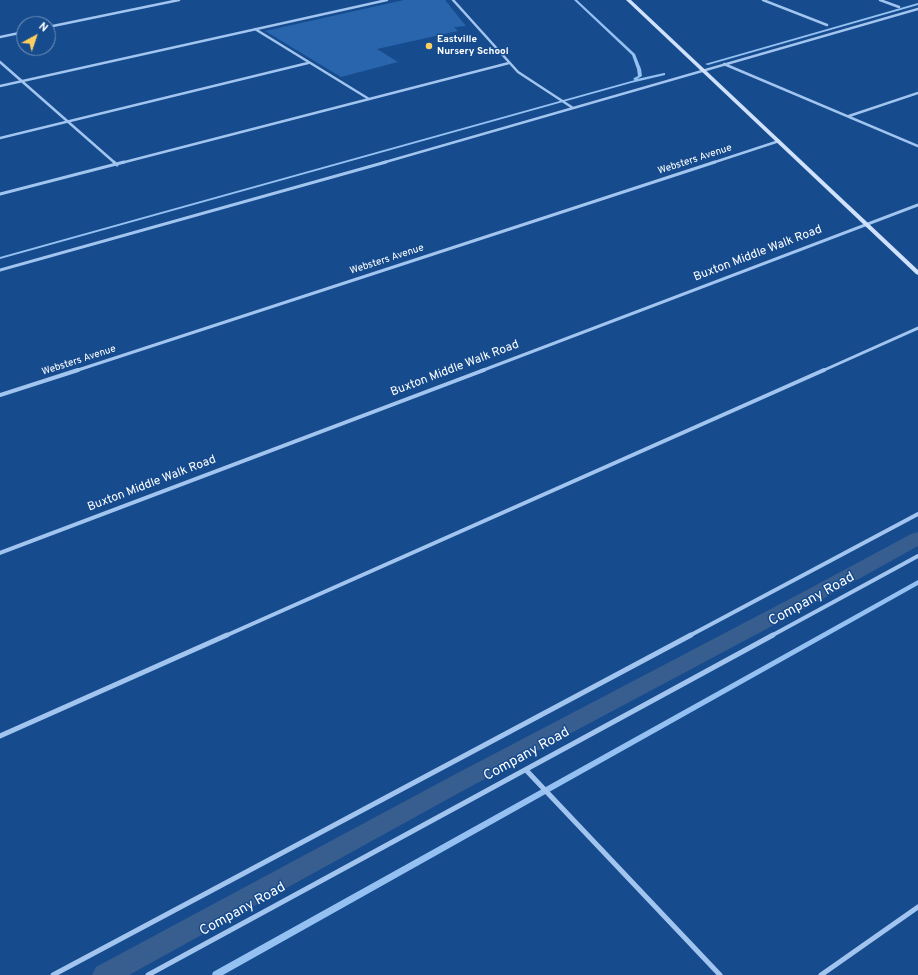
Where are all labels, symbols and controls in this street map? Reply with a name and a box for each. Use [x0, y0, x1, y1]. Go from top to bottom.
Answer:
north arrow [16, 16, 56, 56]
text: N [36, 20, 51, 35]
place label: Eastville Nursery School [437, 34, 509, 58]
marker: Eastville Nursery School [424, 41, 434, 51]
street label: Websters Avenue [656, 142, 734, 178]
street label: Buxton Middle Walk Road [692, 223, 824, 285]
street label: Websters Avenue [348, 242, 426, 278]
street label: Buxton Middle Walk Road [389, 338, 521, 400]
street label: Websters Avenue [40, 343, 118, 379]
street label: Buxton Middle Walk Road [86, 453, 218, 515]
street label: Company Road [766, 569, 858, 631]
street label: Company Road [481, 724, 573, 786]
street label: Company Road [197, 879, 289, 941]

